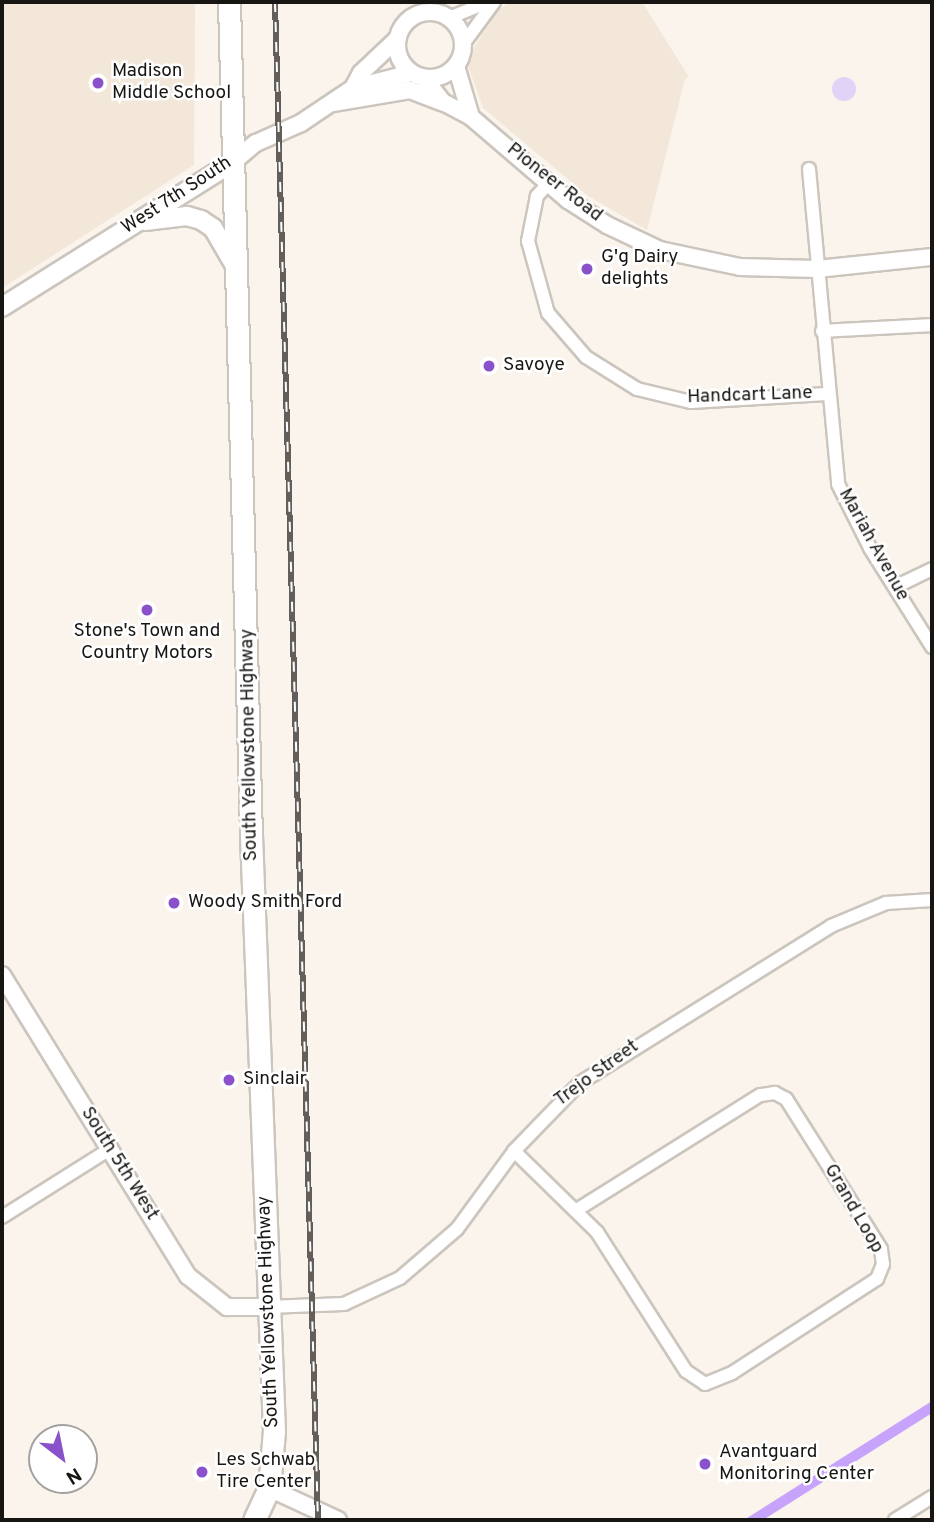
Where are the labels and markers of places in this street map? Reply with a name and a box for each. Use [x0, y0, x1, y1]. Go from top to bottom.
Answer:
place label: Madison Middle School [112, 61, 231, 105]
marker: Madison Middle School [90, 75, 106, 91]
place label: G'g Dairy delights [601, 247, 678, 291]
marker: G'g Dairy delights [579, 261, 595, 277]
place label: Savoye [503, 355, 565, 377]
marker: Savoye [481, 358, 497, 374]
marker: Stone's Town and Country Motors [139, 602, 155, 618]
place label: Stone's Town and Country Motors [73, 621, 221, 665]
place label: Woody Smith Ford [188, 892, 342, 914]
marker: Woody Smith Ford [166, 895, 182, 911]
place label: Sinclair [243, 1069, 307, 1091]
marker: Sinclair [221, 1072, 237, 1088]
place label: Avantguard Monitoring Center [719, 1442, 874, 1486]
place label: Les Schwab Tire Center [216, 1450, 315, 1494]
marker: Avantguard Monitoring Center [697, 1456, 713, 1472]
marker: Les Schwab Tire Center [194, 1464, 210, 1480]

